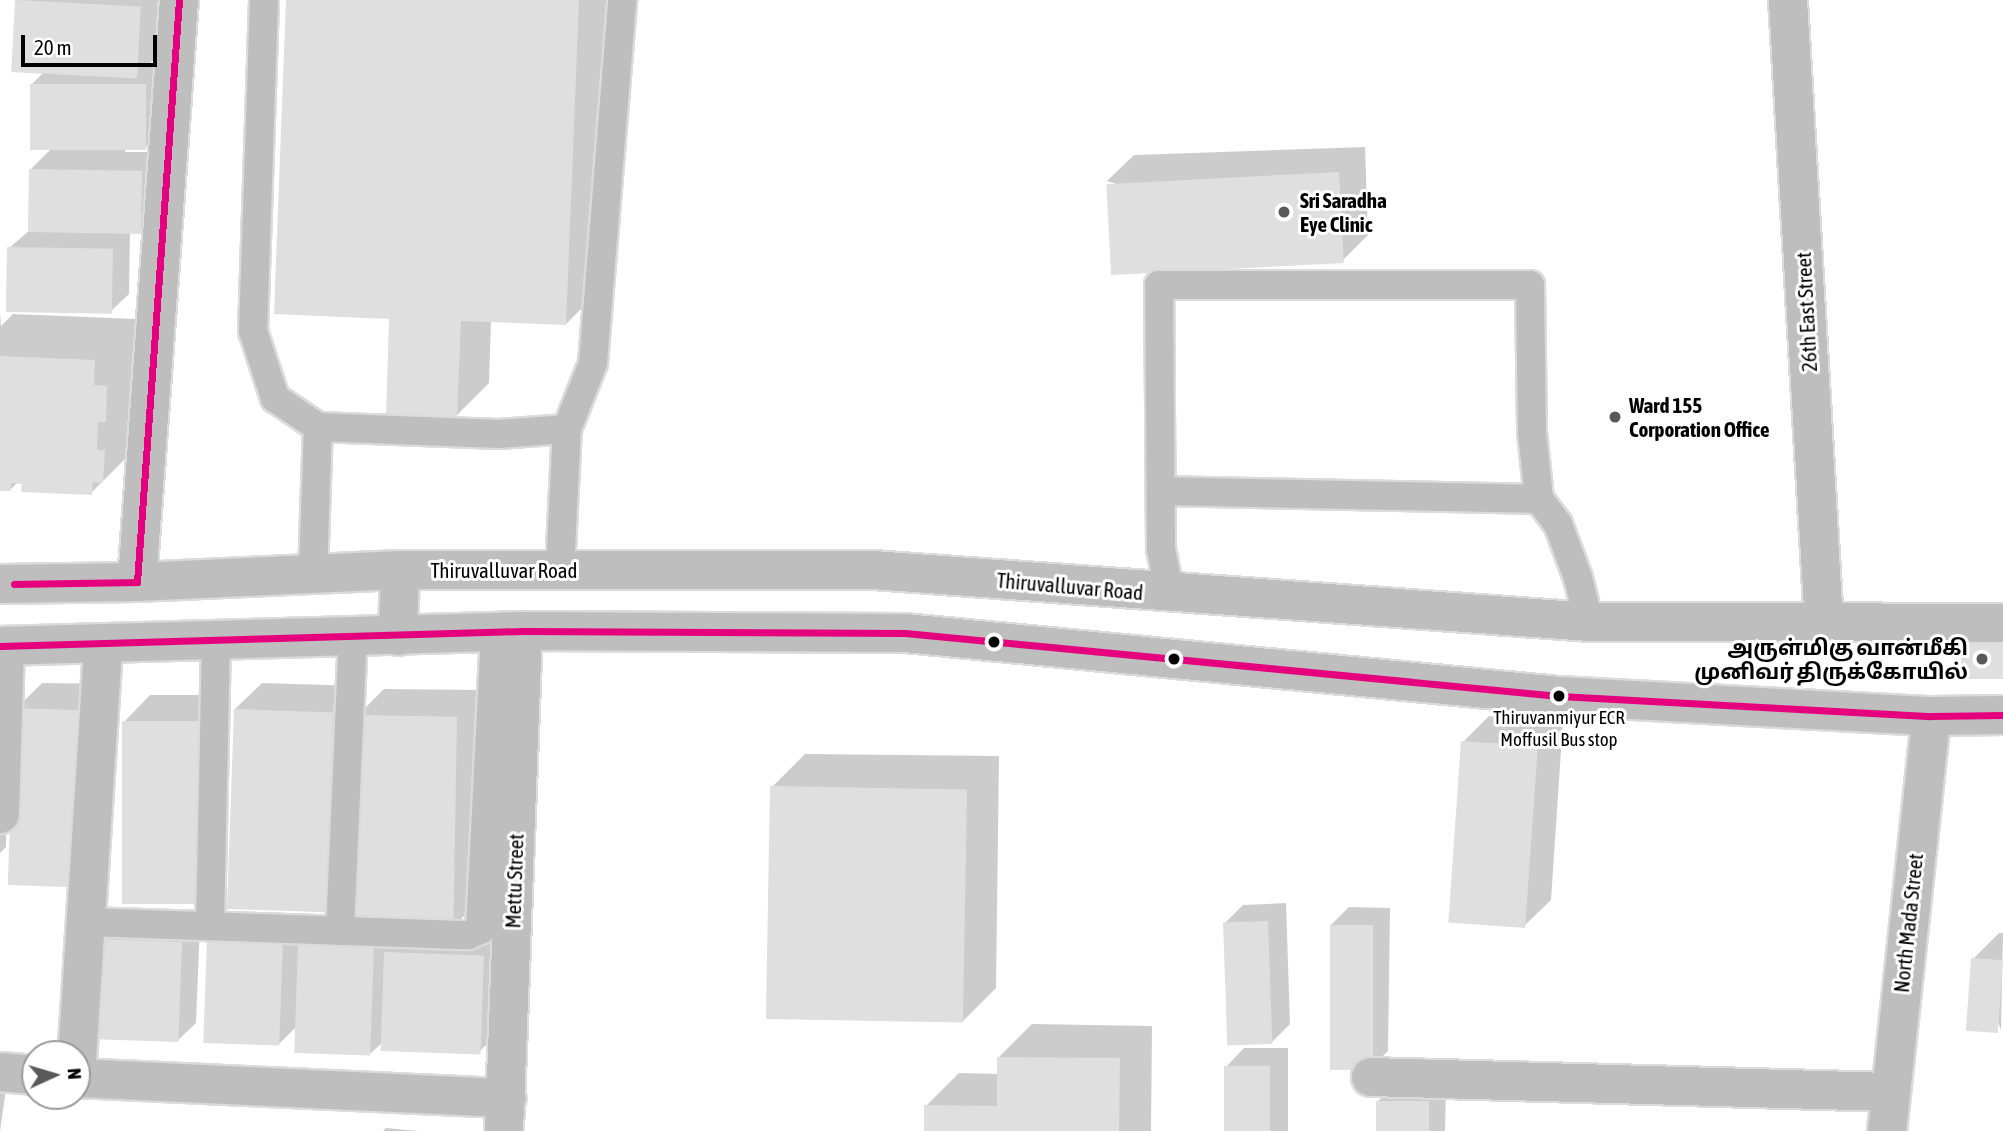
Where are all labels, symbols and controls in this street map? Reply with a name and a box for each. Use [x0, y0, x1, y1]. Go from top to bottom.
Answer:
scale bar [24, 21, 161, 65]
text: 20 m [34, 35, 72, 59]
place label: Sri Saradha Eye Clinic [1300, 187, 1387, 237]
marker: Sri Saradha Eye Clinic [1274, 202, 1294, 222]
street label: 26th East Street [1790, 251, 1822, 373]
place label: Ward 155 Corporation Office [1629, 392, 1769, 442]
marker: Ward 155 Corporation Office [1607, 409, 1623, 425]
street label: Thiruvalluvar Road [431, 557, 577, 583]
street label: Thiruvalluvar Road [996, 567, 1144, 605]
place label: அருள்மிகு வான்மீகி முனிவர் திருக்கோயில் [1694, 634, 1968, 684]
unlabelled marker [987, 635, 1001, 649]
marker: அருள்மிகு வான்மீகி முனிவர் திருக்கோயில் [1974, 651, 1990, 667]
unlabelled marker [1167, 652, 1181, 666]
marker: Thiruvanmiyur ECR Moffusil Bus stop [1552, 689, 1566, 703]
place label: Thiruvanmiyur ECR Moffusil Bus stop [1493, 707, 1625, 751]
street label: Mettu Street [500, 833, 528, 929]
street label: North Mada Street [1888, 852, 1928, 994]
north arrow [21, 1040, 91, 1110]
text: N [64, 1067, 86, 1080]

